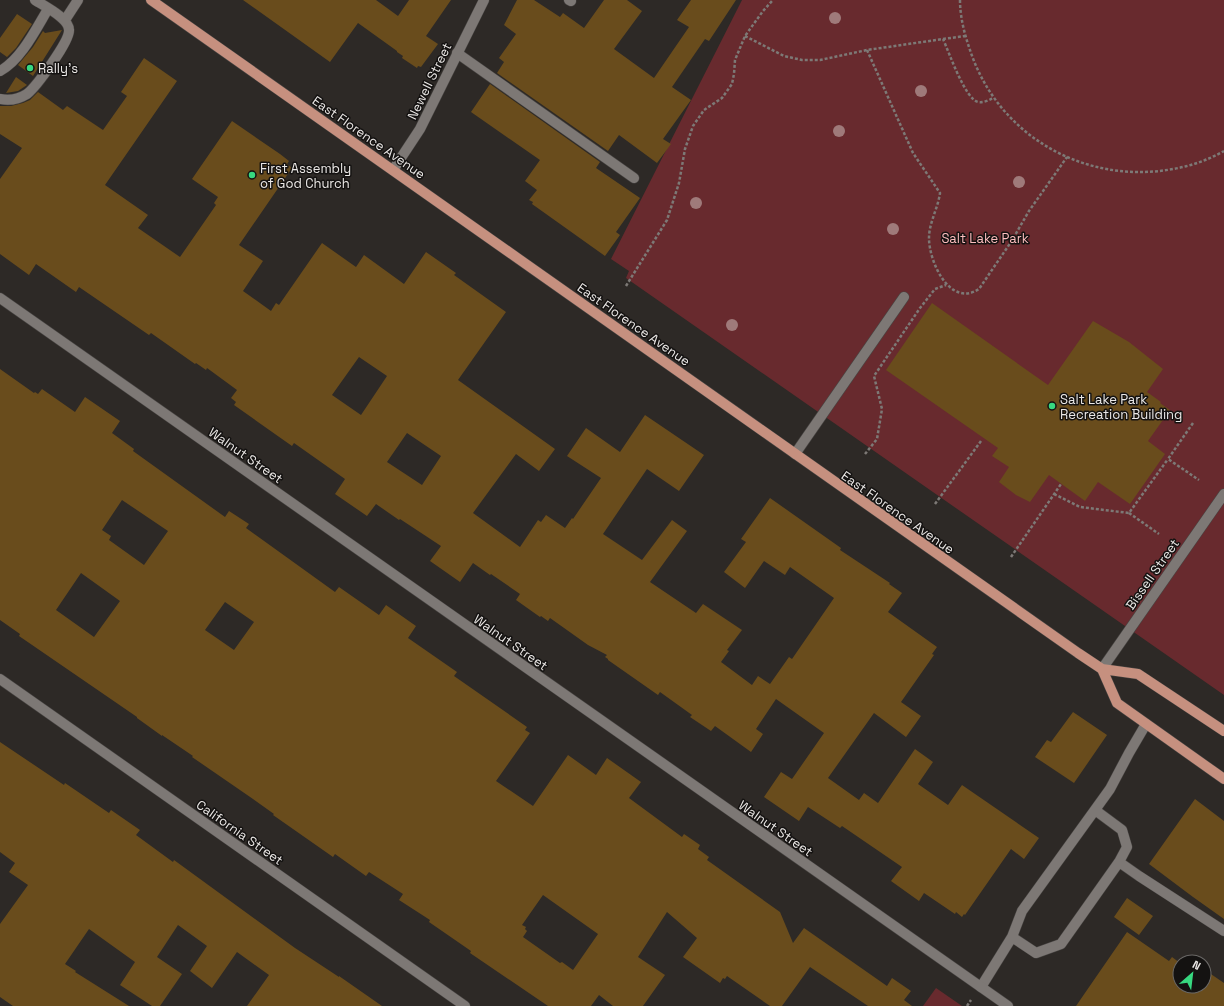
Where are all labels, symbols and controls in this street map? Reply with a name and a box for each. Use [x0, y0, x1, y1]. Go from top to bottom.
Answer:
street label: Newell Street [403, 40, 455, 123]
place label: Rally's [38, 60, 78, 77]
marker: Rally's [25, 63, 35, 73]
street label: East Florence Avenue [309, 92, 428, 183]
place label: First Assembly of God Church [260, 160, 351, 192]
marker: First Assembly of God Church [247, 170, 257, 180]
park label: Salt Lake Park [941, 230, 1029, 247]
street label: East Florence Avenue [574, 279, 693, 370]
place label: Salt Lake Park Recreation Building [1060, 391, 1182, 423]
marker: Salt Lake Park Recreation Building [1047, 401, 1057, 411]
street label: Walnut Street [205, 424, 286, 487]
street label: East Florence Avenue [838, 467, 957, 558]
street label: Bissell Street [1122, 536, 1183, 613]
street label: Walnut Street [470, 611, 551, 674]
street label: California Street [193, 796, 286, 869]
street label: Walnut Street [735, 797, 816, 860]
north arrow [1172, 954, 1212, 994]
text: N [1190, 957, 1203, 973]

